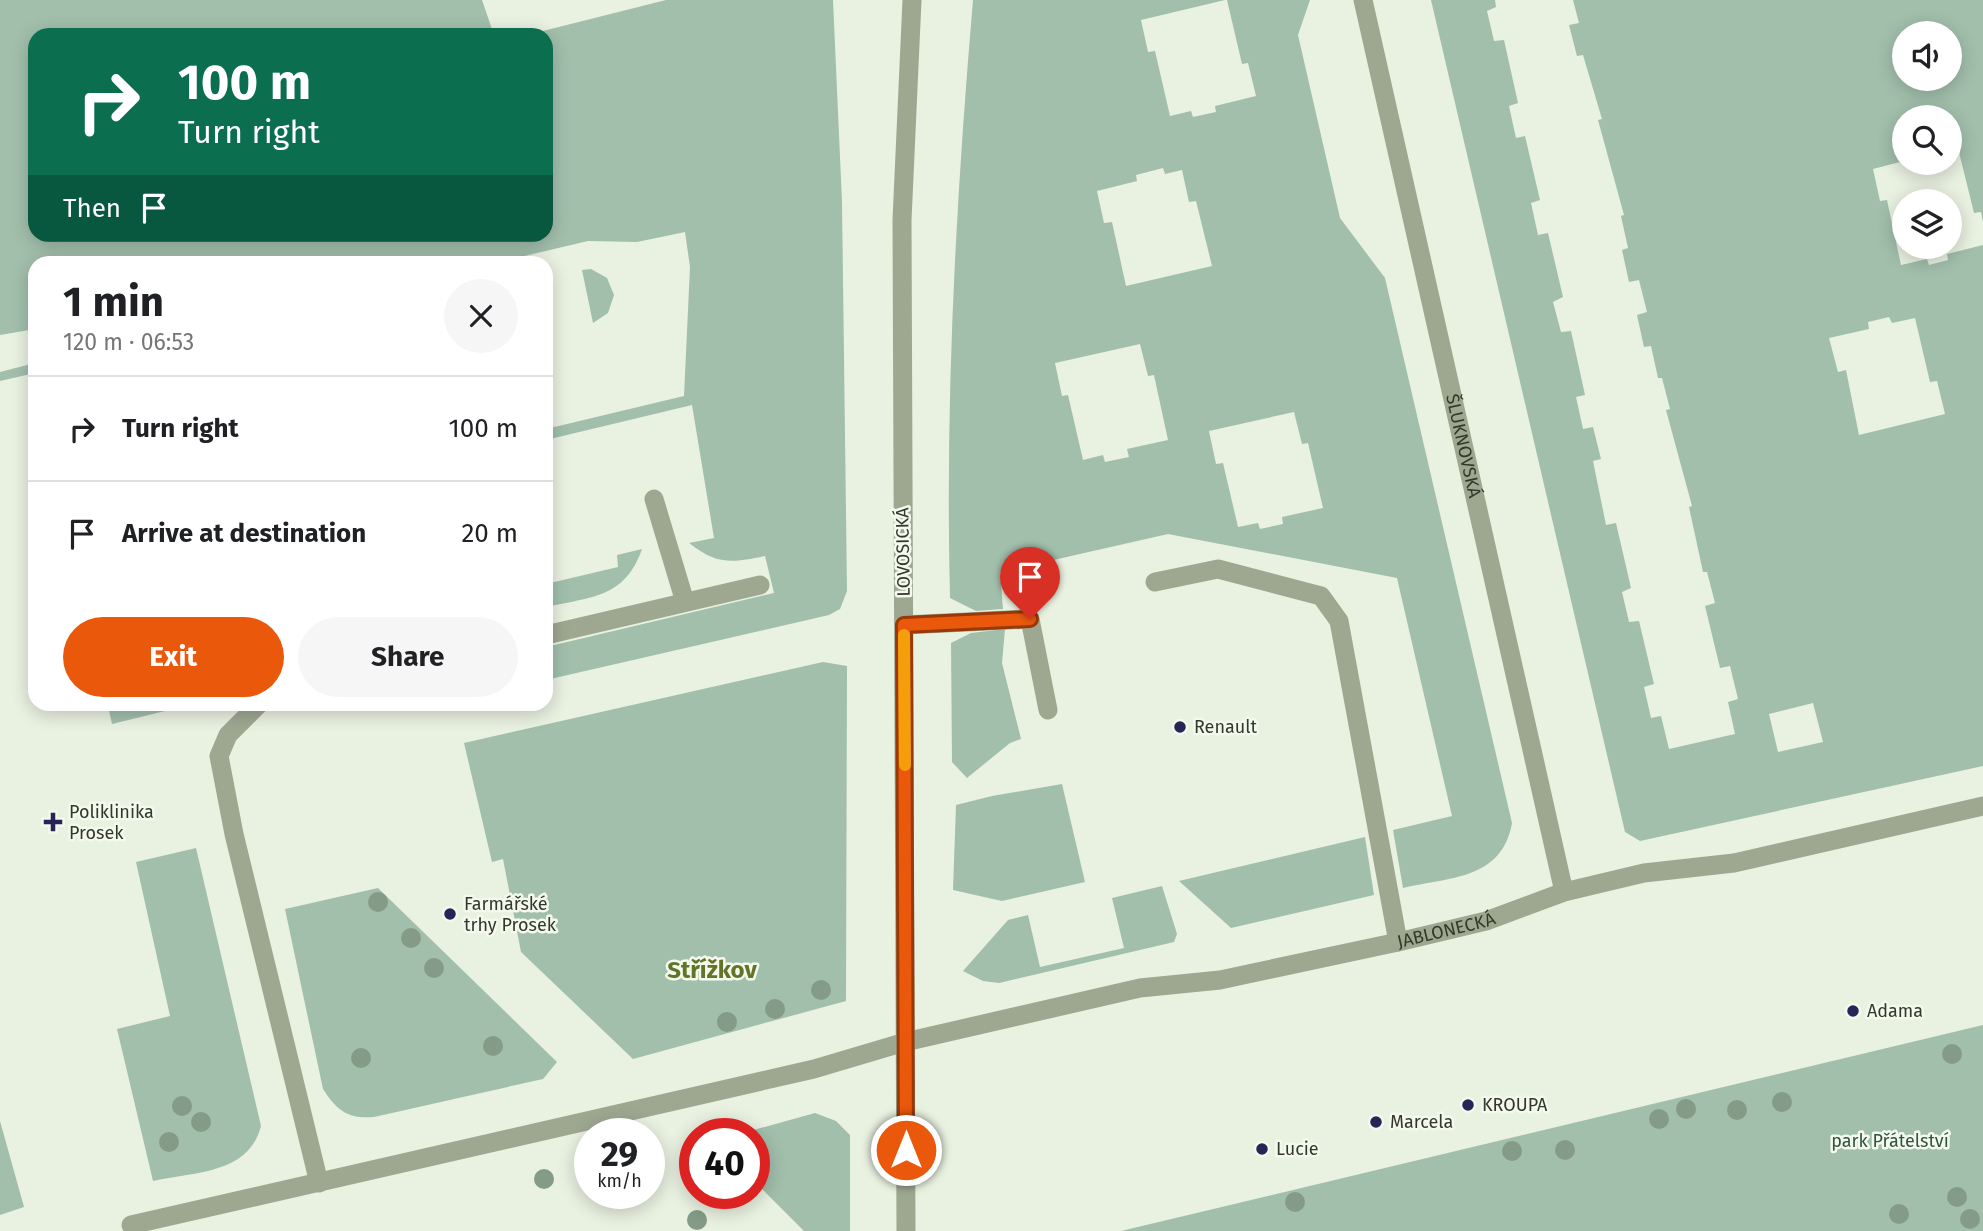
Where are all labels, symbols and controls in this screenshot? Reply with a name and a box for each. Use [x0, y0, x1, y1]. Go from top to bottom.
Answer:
map controls [1892, 21, 1962, 259]
button: sound [1892, 21, 1962, 91]
text: 100 m [178, 53, 311, 112]
icon: right [63, 56, 154, 147]
button: search [1892, 105, 1962, 175]
text: Turn right [178, 113, 320, 151]
icon: arrive [135, 189, 173, 227]
button: layers [1892, 189, 1962, 259]
text: Then [63, 193, 121, 224]
text: 1 min [63, 277, 164, 327]
button: close [444, 279, 518, 353]
text: 120 m · 06:53 [63, 328, 194, 356]
street label: ŠLUKNOVSKÁ [1441, 392, 1487, 501]
icon: right [63, 410, 101, 448]
text: Turn right [122, 413, 239, 444]
text: 100 m [449, 413, 518, 444]
street label: LOVOSICKÁ [890, 507, 915, 597]
icon: arrive [63, 515, 101, 553]
text: Arrive at destination [122, 518, 366, 549]
text: 20 m [461, 518, 518, 549]
pin [1000, 547, 1060, 619]
icon: arrive [1011, 558, 1049, 596]
button: Exit [63, 617, 284, 697]
button: Share [298, 617, 518, 697]
place label: Renault [1194, 716, 1258, 738]
marker: Renault [1172, 719, 1188, 735]
place label: Poliklinika Prosek [69, 801, 154, 844]
marker: Poliklinika Prosek [43, 812, 63, 832]
place label: Farmářské trhy Prosek [464, 893, 557, 936]
marker: Farmářské trhy Prosek [442, 906, 458, 922]
street label: JABLONECKÁ [1395, 906, 1499, 953]
district label: Střížkov [667, 956, 757, 984]
place label: Adama [1867, 1000, 1923, 1022]
marker: Adama [1845, 1003, 1861, 1019]
place label: KROUPA [1482, 1094, 1548, 1116]
marker: KROUPA [1460, 1097, 1476, 1113]
place label: Marcela [1390, 1111, 1453, 1133]
position arrow [869, 1113, 943, 1187]
marker: Marcela [1368, 1114, 1384, 1130]
speed limit sign: 40 [679, 1118, 770, 1209]
park label: park Přátelství [1831, 1130, 1949, 1152]
text: 29 [601, 1133, 638, 1175]
place label: Lucie [1276, 1138, 1319, 1160]
marker: Lucie [1254, 1141, 1270, 1157]
text: km/h [597, 1170, 642, 1192]

